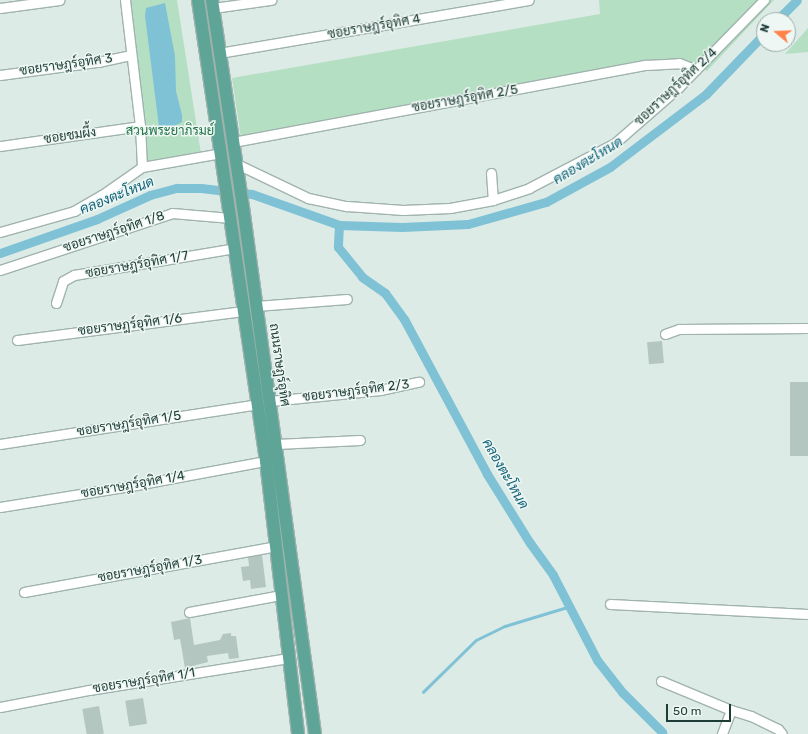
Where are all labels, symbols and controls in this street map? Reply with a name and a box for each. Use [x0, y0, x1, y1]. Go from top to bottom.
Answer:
street label: ซอยราษฎร์อุทิศ 4 [326, 11, 422, 43]
north arrow [756, 12, 796, 52]
text: N [758, 22, 773, 34]
street label: ซอยราษฎร์อุทิศ 2/4 [631, 45, 721, 129]
street label: ซอยราษฎร์อุทิศ 3 [19, 51, 113, 79]
street label: ซอยราษฎร์อุทิศ 2/5 [411, 82, 519, 116]
park label: สวนพระยาภิรมย์ [126, 123, 214, 139]
street label: ซอยชมผึ้ง [43, 125, 97, 147]
water label: คลองตะโหนด [550, 134, 626, 188]
water label: คลองตะโหนด [77, 174, 157, 218]
street label: ซอยราษฎร์อุทิศ 1/8 [61, 208, 167, 256]
street label: ซอยราษฎร์อุทิศ 1/7 [84, 248, 190, 282]
street label: ซอยราษฎร์อุทิศ 1/6 [77, 311, 183, 339]
street label: ถนนราษฎร์อุทิศ [265, 322, 293, 408]
street label: ซอยราษฎร์อุทิศ 2/3 [302, 377, 410, 405]
street label: ซอยราษฎร์อุทิศ 1/5 [76, 408, 182, 440]
water label: คลองตะโหนด [478, 436, 532, 512]
street label: ซอยราษฎร์อุทิศ 1/4 [80, 468, 186, 502]
street label: ซอยราษฎร์อุทิศ 1/3 [97, 552, 203, 586]
street label: ซอยราษฎร์อุทิศ 1/1 [92, 665, 196, 697]
scale bar [668, 696, 733, 722]
text: 50 m [673, 704, 701, 718]

